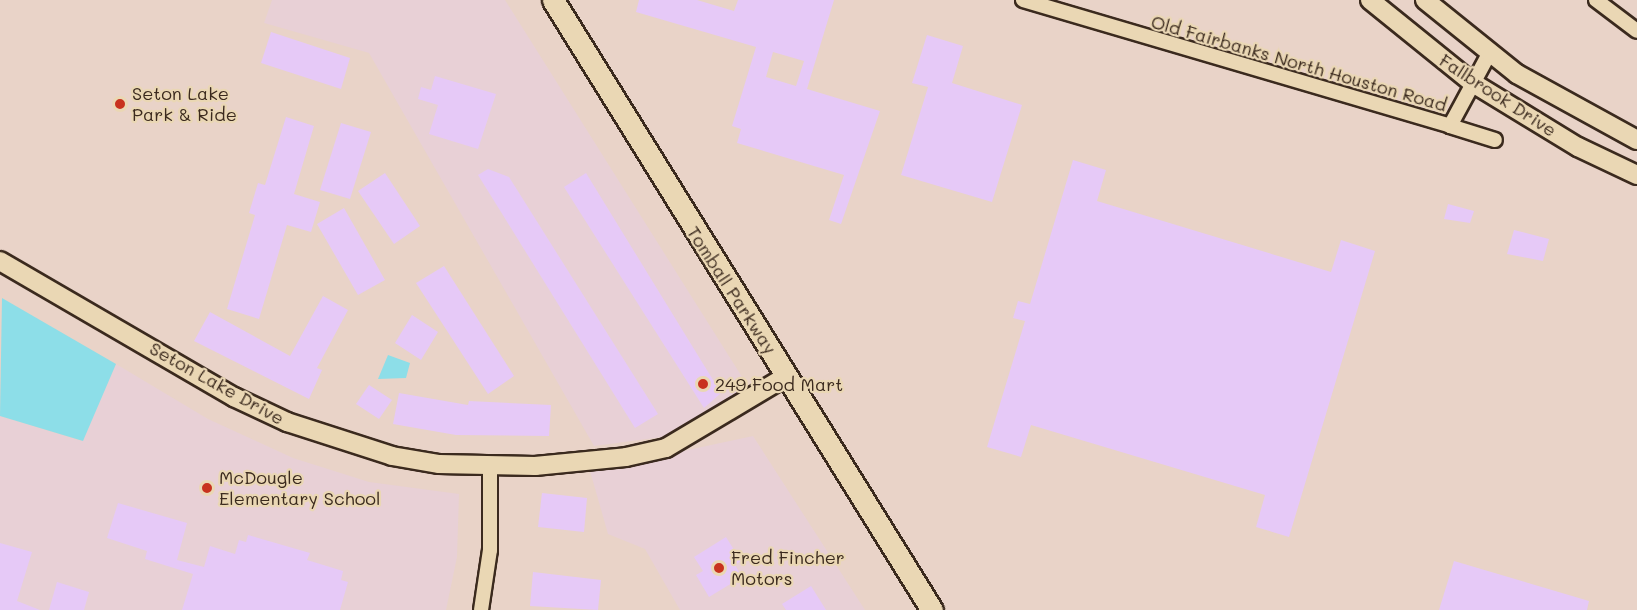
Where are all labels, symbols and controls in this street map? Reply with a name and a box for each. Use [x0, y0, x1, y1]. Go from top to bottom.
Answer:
street label: Old Fairbanks North Houston Road [1149, 10, 1449, 116]
street label: Fallbrook Drive [1435, 49, 1561, 141]
place label: Seton Lake Park & Ride [132, 83, 237, 125]
marker: Seton Lake Park & Ride [113, 97, 127, 111]
street label: Tomball Parkway [683, 222, 781, 358]
street label: Seton Lake Drive [146, 337, 288, 429]
place label: 249 Food Mart [715, 373, 843, 395]
marker: 249 Food Mart [696, 377, 710, 391]
place label: McDougle Elementary School [219, 467, 380, 510]
marker: McDougle Elementary School [200, 481, 214, 495]
place label: Fred Fincher Motors [731, 547, 845, 590]
marker: Fred Fincher Motors [712, 561, 726, 575]

